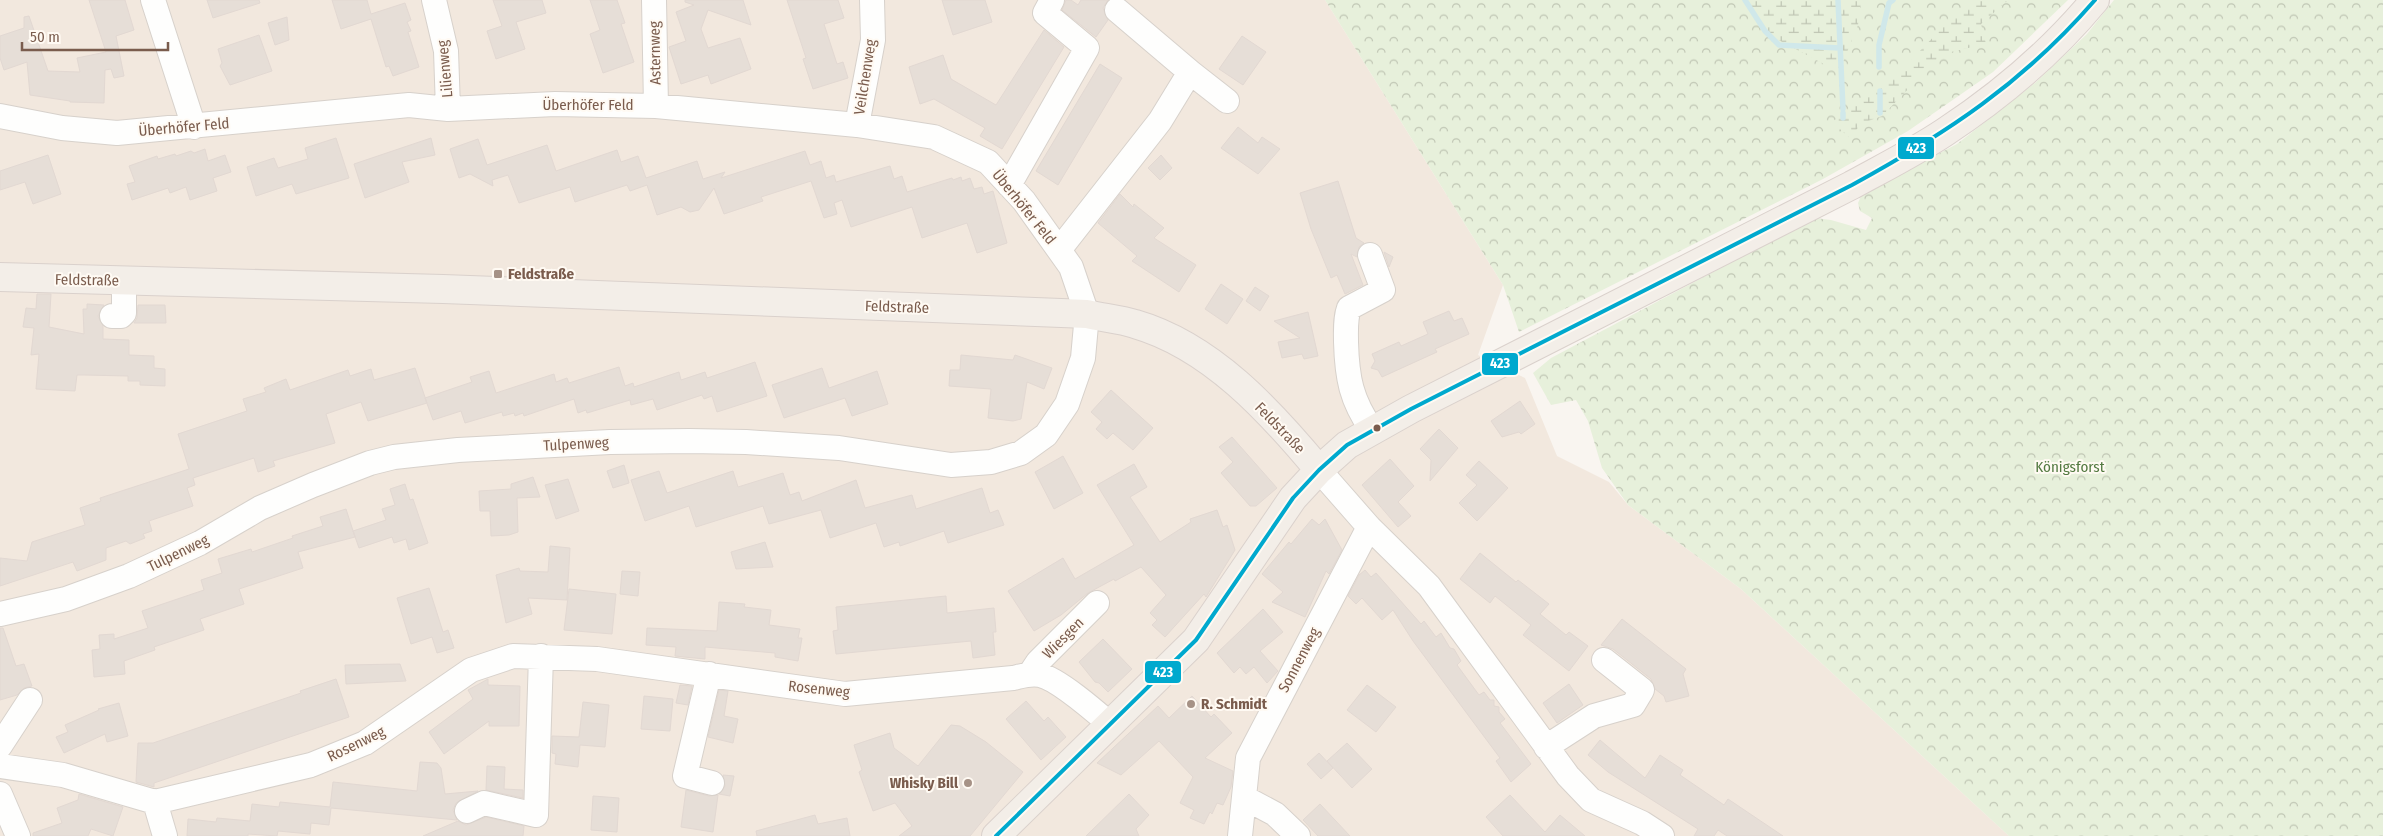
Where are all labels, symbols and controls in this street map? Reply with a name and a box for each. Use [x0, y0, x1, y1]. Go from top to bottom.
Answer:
scale bar [22, 20, 169, 52]
street label: Asternweg [645, 21, 665, 85]
text: 50 m [30, 28, 60, 46]
street label: Veilchenweg [850, 38, 880, 116]
street label: Lilienweg [434, 39, 456, 99]
street label: Überhöfer Feld [542, 96, 634, 114]
street label: Überhöfer Feld [138, 114, 230, 140]
line badge: 423 [1897, 136, 1935, 160]
text: 423 [1906, 140, 1926, 157]
street label: Überhöfer Feld [988, 166, 1060, 248]
place label: Feldstraße [508, 265, 575, 283]
marker: Feldstraße [492, 268, 504, 280]
street label: Feldstraße [55, 270, 119, 290]
street label: Feldstraße [865, 297, 929, 317]
line badge: 423 [1481, 352, 1519, 376]
text: 423 [1490, 355, 1510, 372]
street label: Feldstraße [1251, 399, 1309, 457]
unlabelled marker [1372, 423, 1382, 433]
street label: Tulpenweg [543, 433, 609, 455]
park label: Königsforst [2035, 458, 2105, 476]
street label: Tulpenweg [145, 531, 211, 575]
street label: Wiesgen [1039, 614, 1087, 662]
street label: Sonnenweg [1274, 625, 1324, 695]
line badge: 423 [1144, 660, 1182, 684]
text: 423 [1153, 664, 1173, 681]
street label: Rosenweg [787, 677, 851, 701]
place label: R. Schmidt [1201, 695, 1268, 713]
marker: R. Schmidt [1185, 698, 1197, 710]
street label: Rosenweg [324, 722, 388, 766]
place label: Whisky Bill [890, 774, 959, 792]
marker: Whisky Bill [962, 777, 974, 789]

